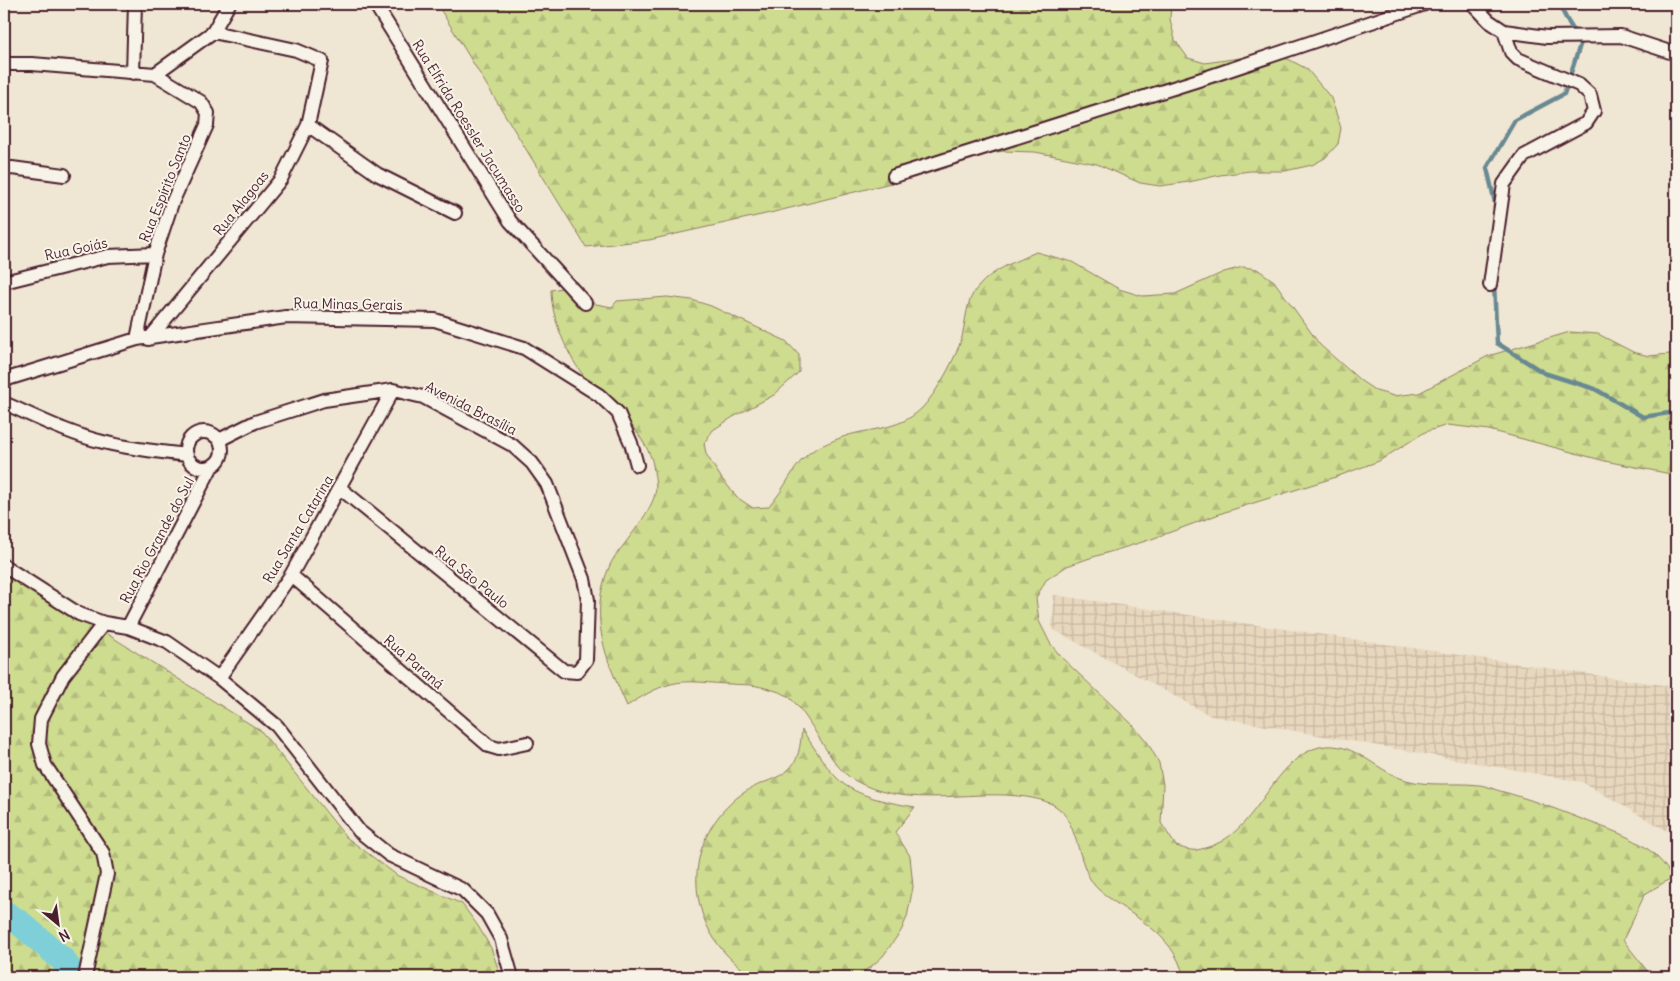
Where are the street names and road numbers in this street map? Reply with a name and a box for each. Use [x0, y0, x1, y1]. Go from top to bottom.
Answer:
street label: Rua Elfrida Roessler Jacumasso [408, 36, 530, 216]
street label: Rua Espírito Santo [135, 131, 195, 245]
street label: Rua Alagoas [209, 167, 273, 239]
street label: Rua Goiás [43, 234, 109, 264]
street label: Rua Minas Gerais [293, 294, 403, 314]
street label: Avenida Brasília [422, 377, 520, 439]
street label: Rua Santa Catarina [259, 472, 337, 586]
street label: Rua Rio Grande do Sul [116, 474, 198, 606]
street label: Rua São Paulo [431, 542, 513, 613]
street label: Rua Paraná [380, 631, 448, 693]

